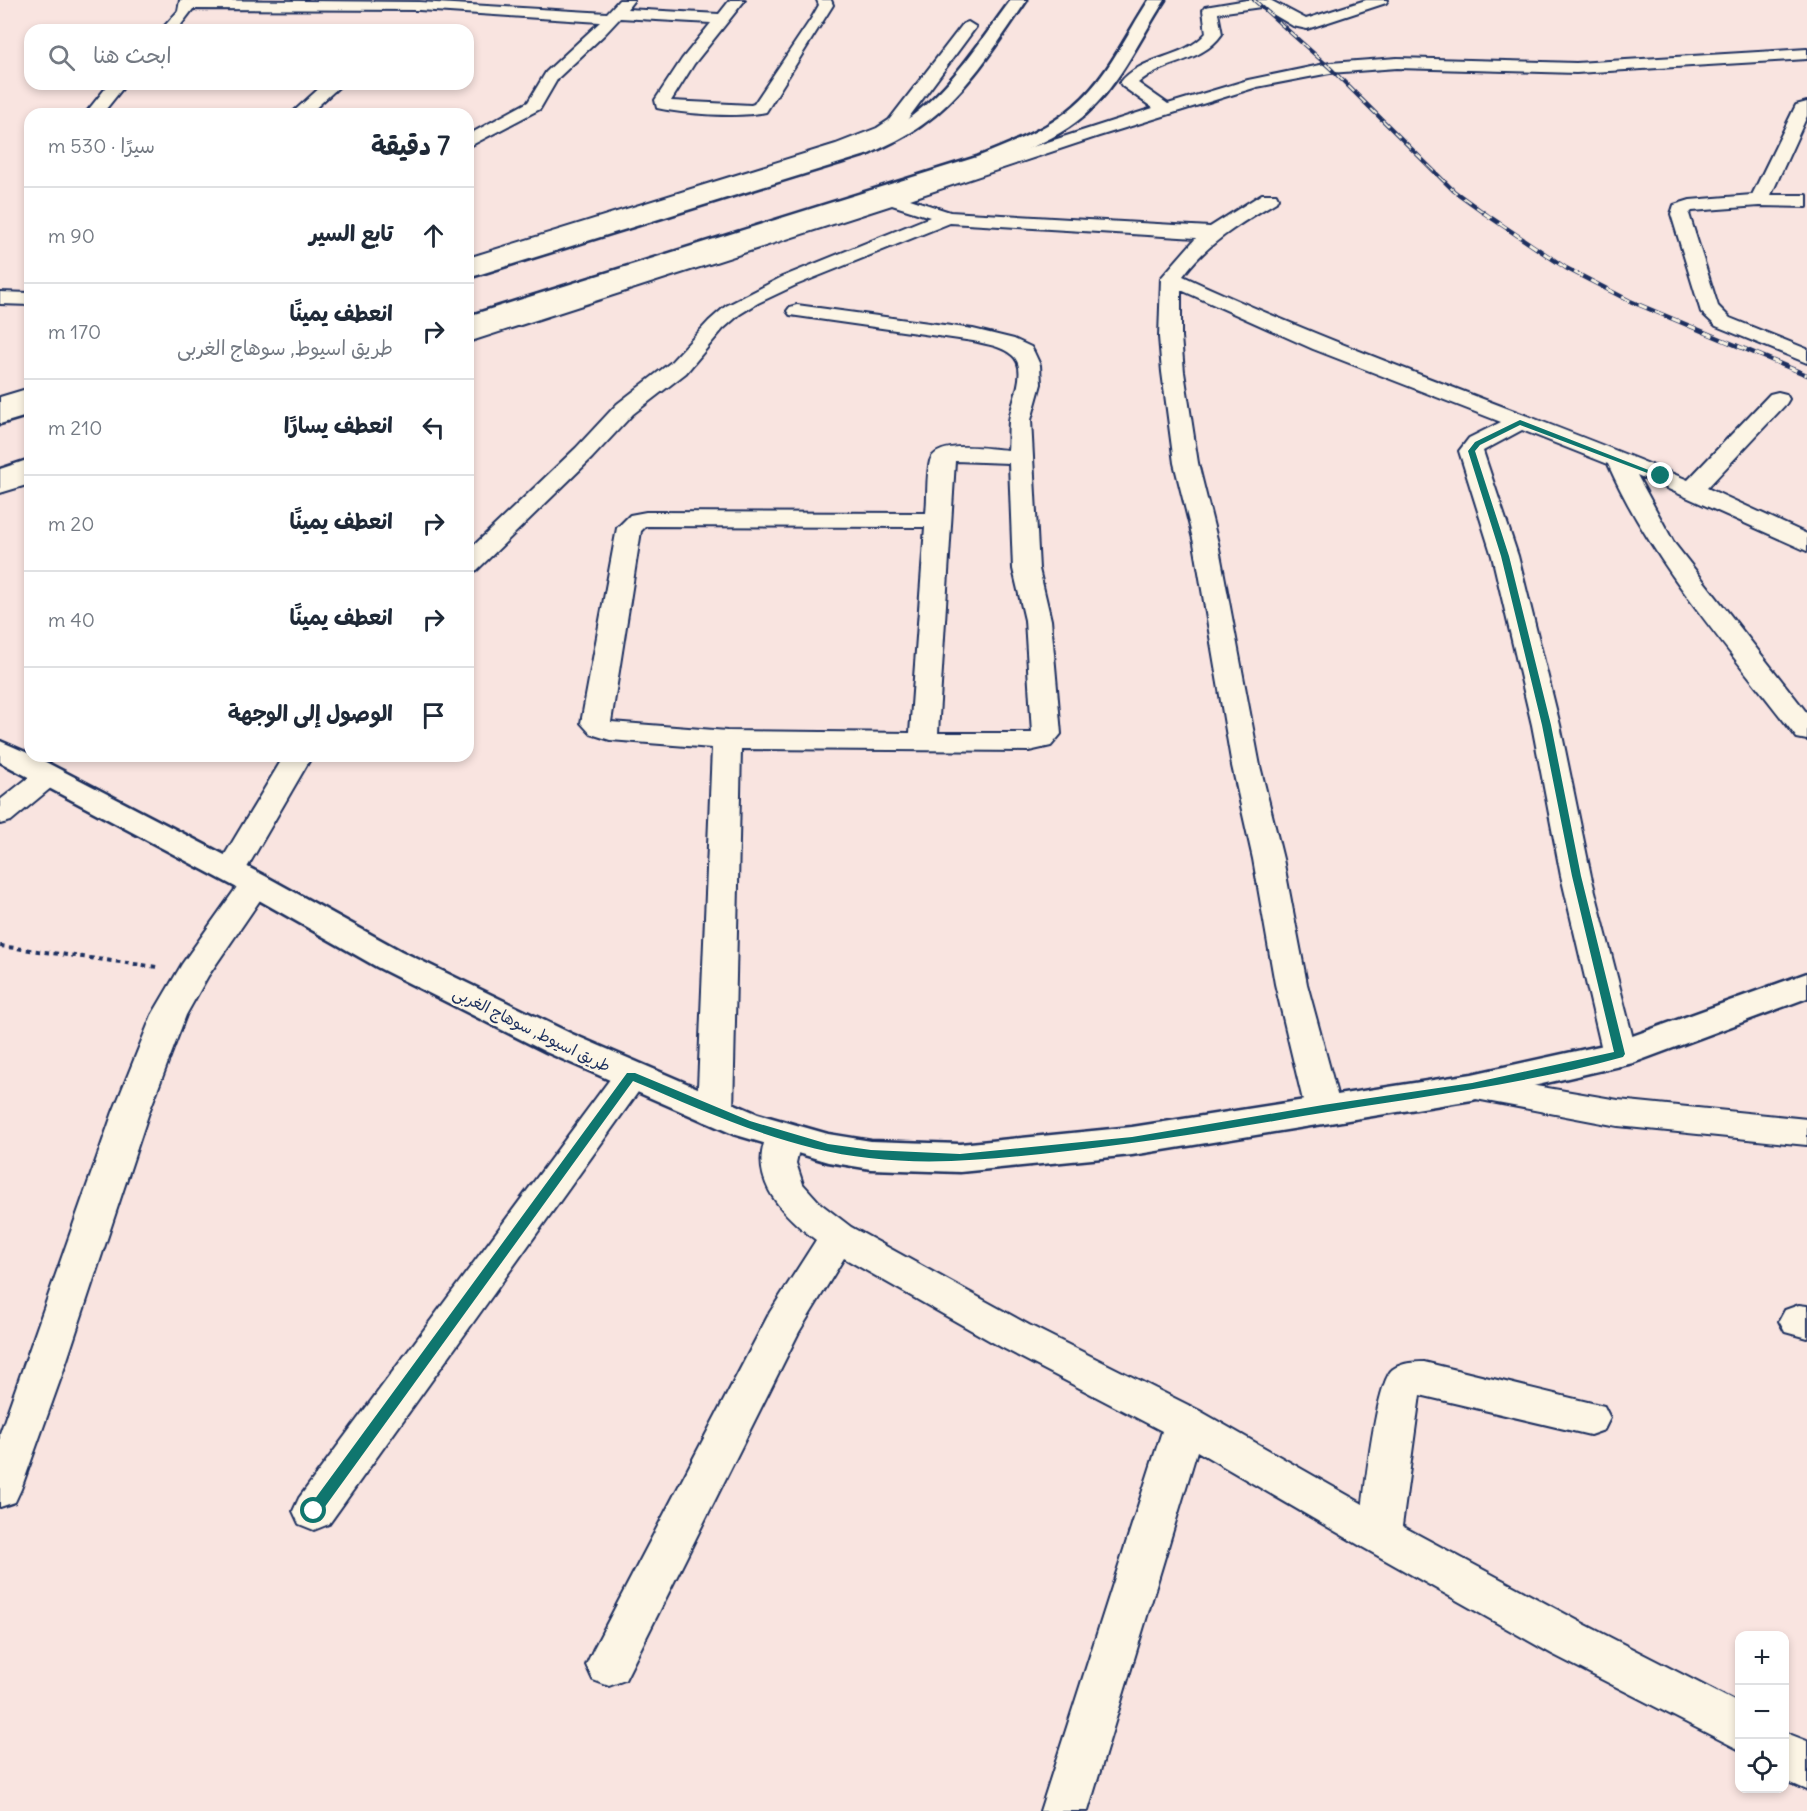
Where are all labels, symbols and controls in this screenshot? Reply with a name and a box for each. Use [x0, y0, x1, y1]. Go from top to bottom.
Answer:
search box [24, 24, 474, 90]
icon: search [45, 41, 78, 74]
text: ابحث هنا [93, 41, 172, 69]
text: 7 دقيقة [371, 129, 450, 162]
text: سيرًا · 530 m [48, 133, 155, 158]
text: تابع السير [309, 219, 393, 247]
icon: ahead [417, 219, 450, 252]
text: 90 m [48, 223, 95, 248]
text: انعطف يمينًا [290, 299, 393, 327]
icon: right [417, 315, 450, 348]
text: 170 m [48, 319, 101, 344]
text: طريق اسيوط, سوهاج الغربى [177, 335, 393, 360]
text: انعطف يسارًا [284, 411, 393, 439]
icon: left [417, 411, 450, 444]
text: 210 m [48, 415, 102, 440]
route end [1647, 462, 1673, 488]
text: انعطف يمينًا [290, 507, 393, 535]
icon: right [417, 507, 450, 540]
text: 20 m [48, 511, 94, 536]
text: انعطف يمينًا [290, 603, 393, 631]
icon: right [417, 603, 450, 636]
text: 40 m [48, 607, 95, 632]
text: الوصول إلى الوجهة [228, 699, 393, 727]
icon: arrive [417, 699, 450, 732]
street label: طريق اسيوط, سوهاج الغربى [449, 982, 614, 1077]
route start [300, 1497, 326, 1523]
map controls [1735, 1631, 1789, 1793]
button: + [1735, 1631, 1789, 1685]
button: − [1735, 1685, 1789, 1739]
button: locate [1735, 1739, 1789, 1793]

